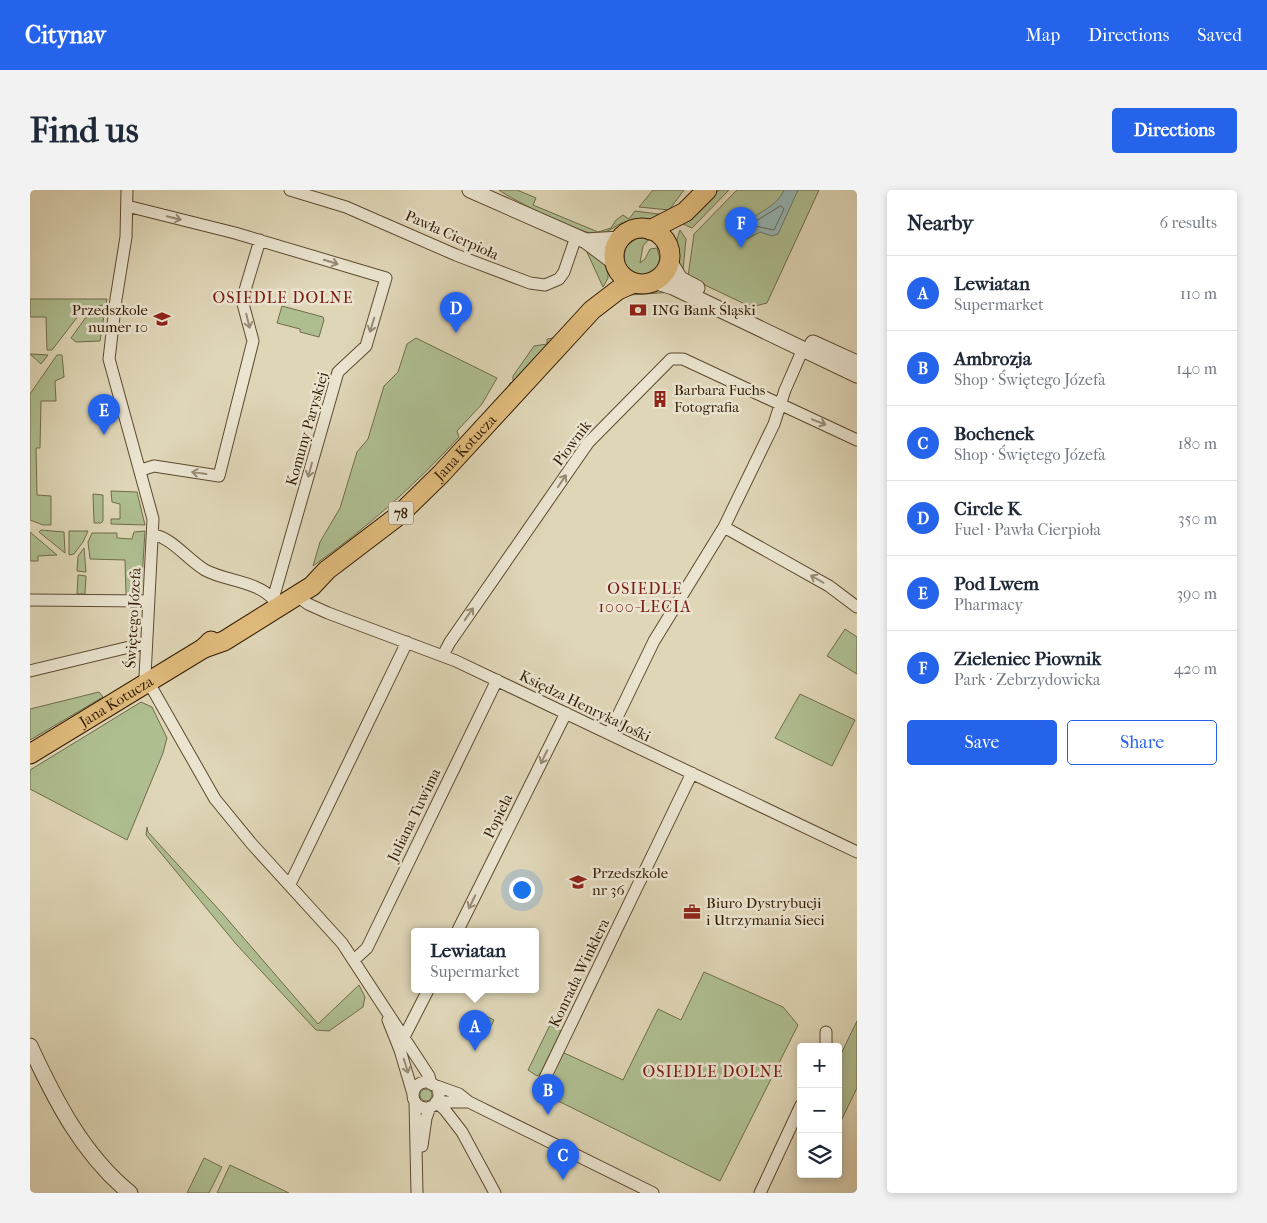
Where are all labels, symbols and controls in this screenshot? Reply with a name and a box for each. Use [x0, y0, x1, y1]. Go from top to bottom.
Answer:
text: Citynav [25, 21, 106, 49]
text: Map [1026, 25, 1060, 46]
text: Directions [1088, 25, 1169, 46]
text: Saved [1197, 25, 1242, 46]
button: Directions [1112, 108, 1237, 153]
text: Find us [30, 110, 139, 151]
street label: Pawła Cierpioła [402, 206, 502, 264]
pin: F [725, 207, 757, 248]
text: Nearby [907, 211, 973, 235]
text: 6 results [1159, 213, 1217, 232]
one-way arrow [166, 214, 182, 223]
one-way arrow [322, 257, 338, 267]
text: Lewiatan [954, 273, 1030, 295]
text: A [918, 284, 928, 303]
text: 110 m [1180, 284, 1217, 303]
district label: OSIEDLE DOLNE [213, 288, 354, 307]
pin: D [440, 292, 472, 333]
text: Supermarket [954, 295, 1044, 314]
bank icon: ING Bank Śląski [628, 300, 648, 320]
place label: Przedszkole numer 10 [72, 301, 149, 336]
place label: ING Bank Śląski [652, 301, 756, 319]
school or university icon: Przedszkole numer 10 [152, 309, 172, 329]
one-way arrow [244, 312, 253, 328]
one-way arrow [367, 317, 377, 333]
text: Ambrozja [954, 348, 1031, 370]
text: B [918, 359, 928, 378]
text: 140 m [1176, 359, 1217, 378]
street label: Komuny Paryskiej [282, 370, 332, 488]
text: Shop · Świętego Józefa [954, 370, 1106, 389]
place label: Barbara Fuchs Fotografia [674, 381, 766, 416]
building icon: Barbara Fuchs Fotografia [650, 389, 670, 409]
pin: E [88, 394, 120, 435]
street label: Jana Kotucza [430, 410, 501, 485]
street label: Piownik [549, 416, 595, 469]
one-way arrow [811, 418, 826, 427]
text: Bochenek [954, 423, 1034, 445]
text: C [918, 434, 928, 453]
text: 180 m [1178, 434, 1217, 453]
text: Shop · Świętego Józefa [954, 445, 1106, 464]
one-way arrow [305, 462, 315, 478]
one-way arrow [191, 468, 207, 478]
one-way arrow [557, 474, 567, 488]
text: Circle K [954, 498, 1021, 520]
road number: 78 [388, 502, 414, 524]
text: D [917, 509, 929, 528]
text: 350 m [1178, 509, 1217, 528]
text: Fuel · Pawła Cierpioła [954, 520, 1101, 539]
street label: Świętego Józefa [121, 566, 145, 669]
text: Pod Lwem [954, 573, 1039, 595]
one-way arrow [810, 574, 825, 584]
district label: OSIEDLE 1000-LECIA [598, 579, 692, 616]
text: E [918, 584, 928, 603]
text: 390 m [1176, 584, 1217, 603]
text: Pharmacy [954, 595, 1023, 614]
one-way arrow [464, 607, 474, 621]
text: Zieleniec Piownik [954, 648, 1101, 670]
text: F [919, 659, 927, 678]
text: 420 m [1174, 659, 1217, 678]
street label: Księdza Henryka Jośki [516, 666, 654, 746]
text: Park · Zebrzydowicka [954, 670, 1100, 689]
street label: Jana Kotucza [75, 672, 157, 731]
button: Save [907, 720, 1057, 765]
button: Share [1067, 720, 1217, 765]
one-way arrow [539, 749, 548, 764]
street label: Juliana Tuwima [383, 765, 445, 865]
street label: Popiela [480, 790, 517, 841]
place label: Przedszkole nr 36 [592, 864, 669, 899]
school or university icon: Przedszkole nr 36 [568, 872, 588, 892]
your location [509, 877, 535, 903]
place label: Biuro Dystrybucji i Utrzymania Sieci [706, 894, 825, 929]
one-way arrow [466, 895, 476, 910]
office icon: Biuro Dystrybucji i Utrzymania Sieci [682, 902, 702, 922]
street label: Konrada Winklera [545, 915, 614, 1030]
popup [411, 928, 539, 993]
text: Lewiatan [430, 940, 506, 962]
text: Supermarket [430, 962, 520, 981]
pin: A [459, 1010, 491, 1051]
map controls [797, 1043, 842, 1178]
button: + [797, 1043, 842, 1088]
one-way arrow [401, 1058, 411, 1074]
district label: OSIEDLE DOLNE [643, 1062, 784, 1081]
pin: B [532, 1074, 564, 1115]
button: − [797, 1088, 842, 1133]
button: layers [797, 1133, 842, 1178]
pin: C [547, 1139, 579, 1180]

